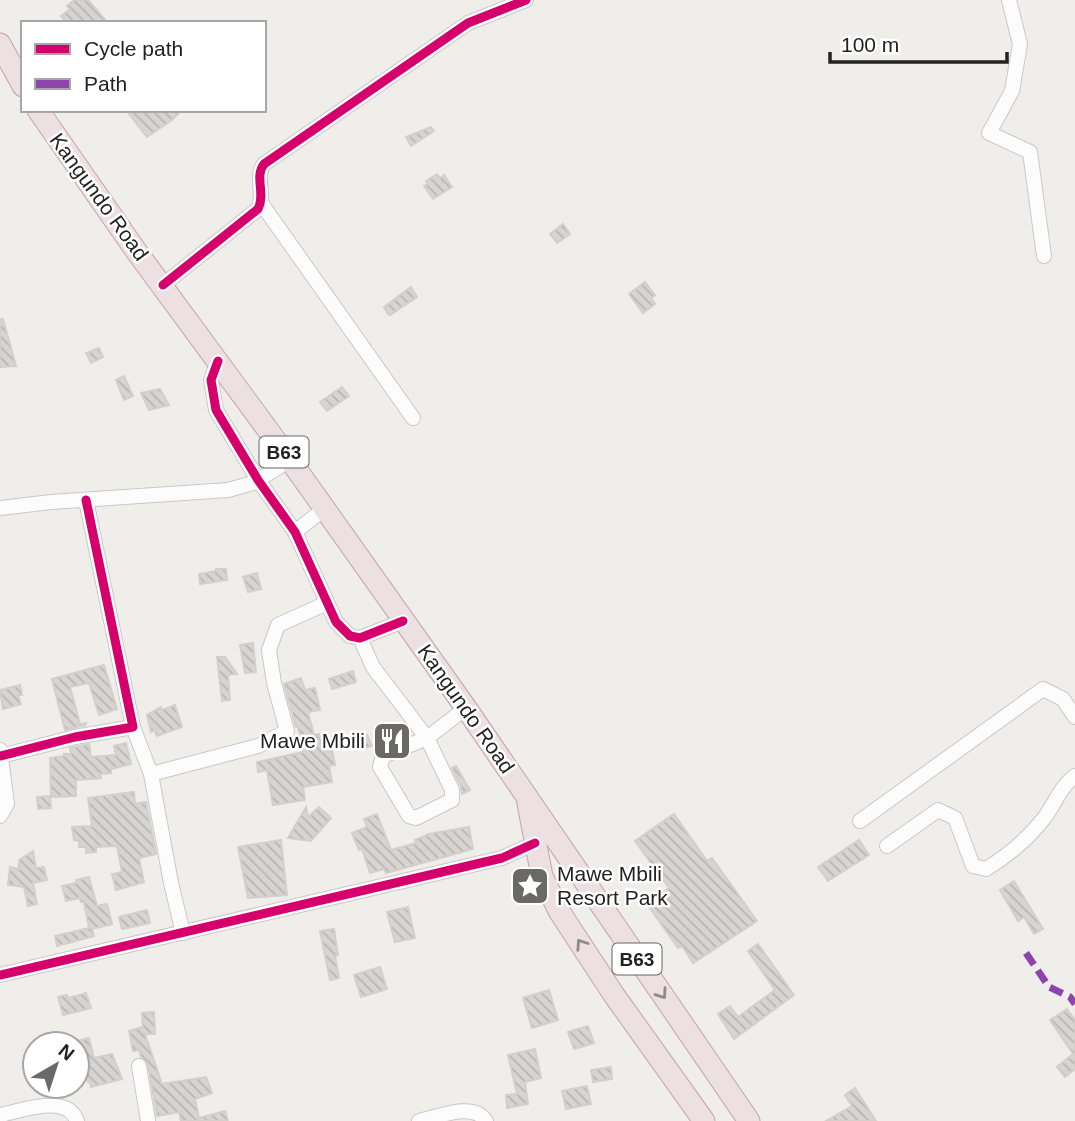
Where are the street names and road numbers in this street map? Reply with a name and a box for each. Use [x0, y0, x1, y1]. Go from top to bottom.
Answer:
street label: Kangundo Road [45, 129, 153, 265]
road number: B63 [260, 436, 308, 467]
street label: Kangundo Road [413, 640, 519, 777]
road number: B63 [612, 944, 662, 974]

